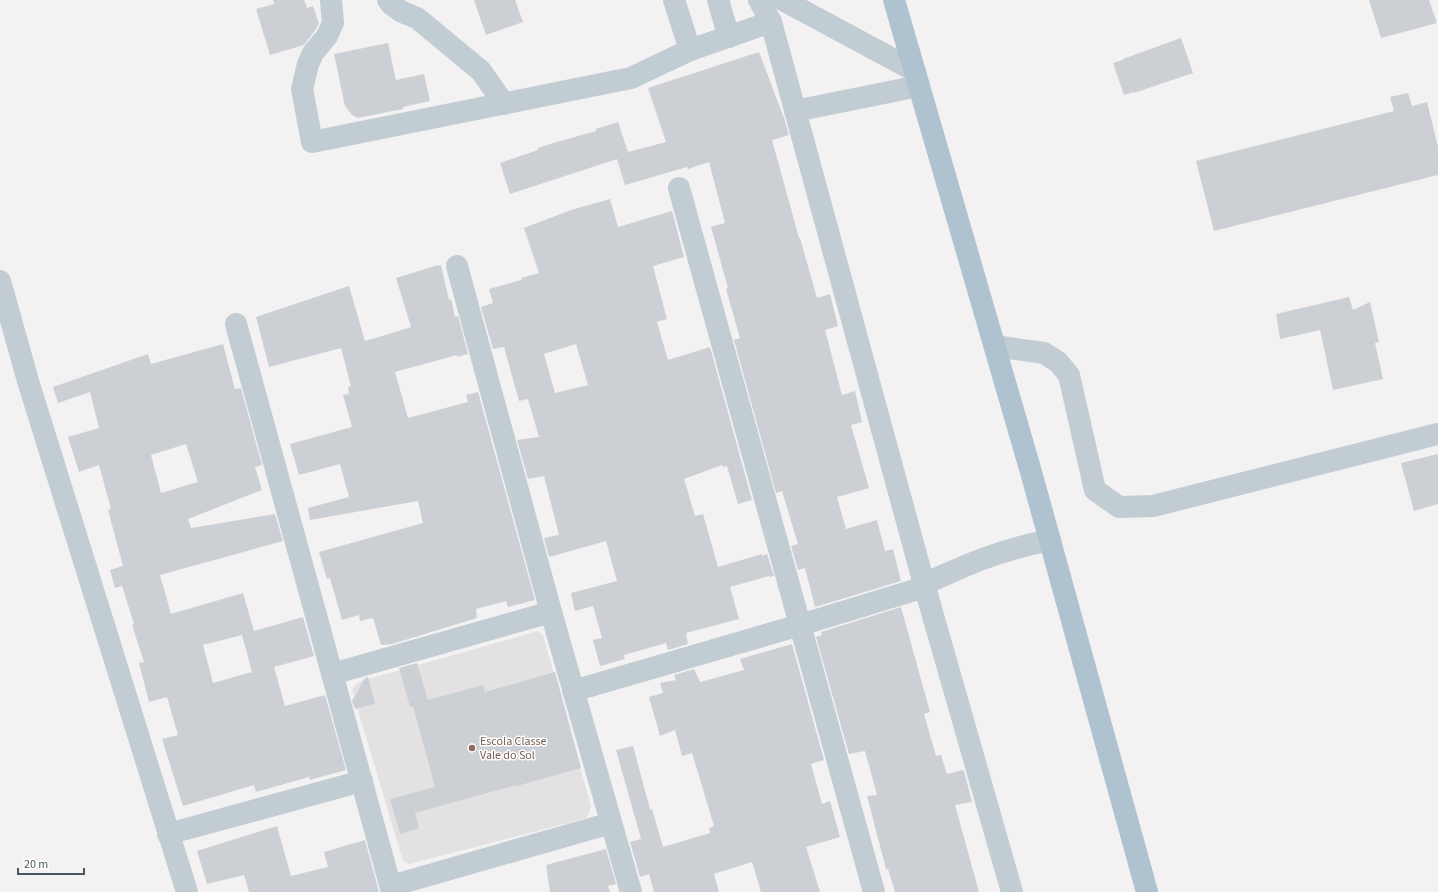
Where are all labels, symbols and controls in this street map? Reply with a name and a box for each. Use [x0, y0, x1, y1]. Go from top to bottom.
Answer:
place label: Escola Classe Vale do Sol [480, 733, 547, 764]
marker: Escola Classe Vale do Sol [467, 743, 477, 753]
scale bar [18, 850, 84, 876]
text: 20 m [24, 856, 48, 873]

